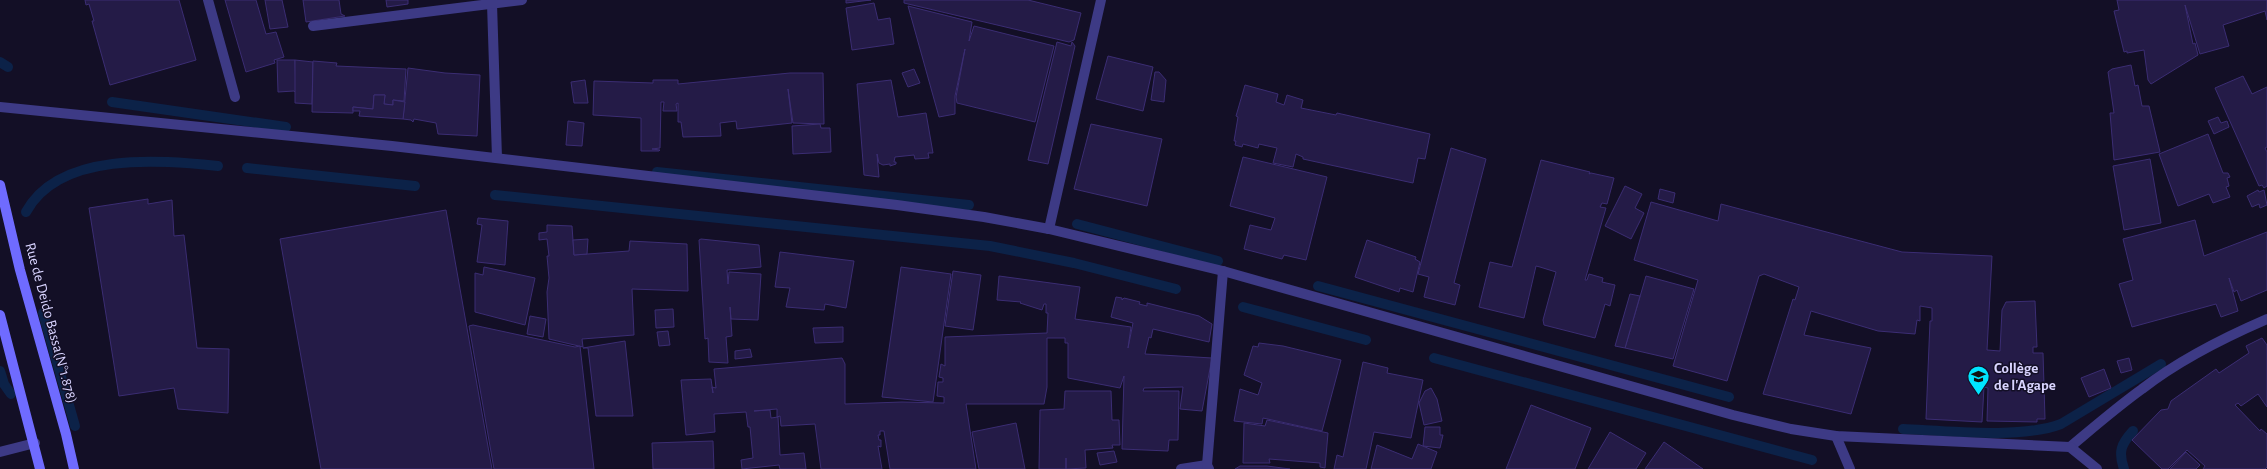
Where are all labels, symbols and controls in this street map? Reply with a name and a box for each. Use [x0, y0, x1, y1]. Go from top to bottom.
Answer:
street label: Rue de Deido Bassa(N°1.878) [22, 241, 80, 405]
place label: Collège de l'Agape [1994, 361, 2056, 393]
school or university icon: Collège de l'Agape [1966, 364, 1992, 397]

